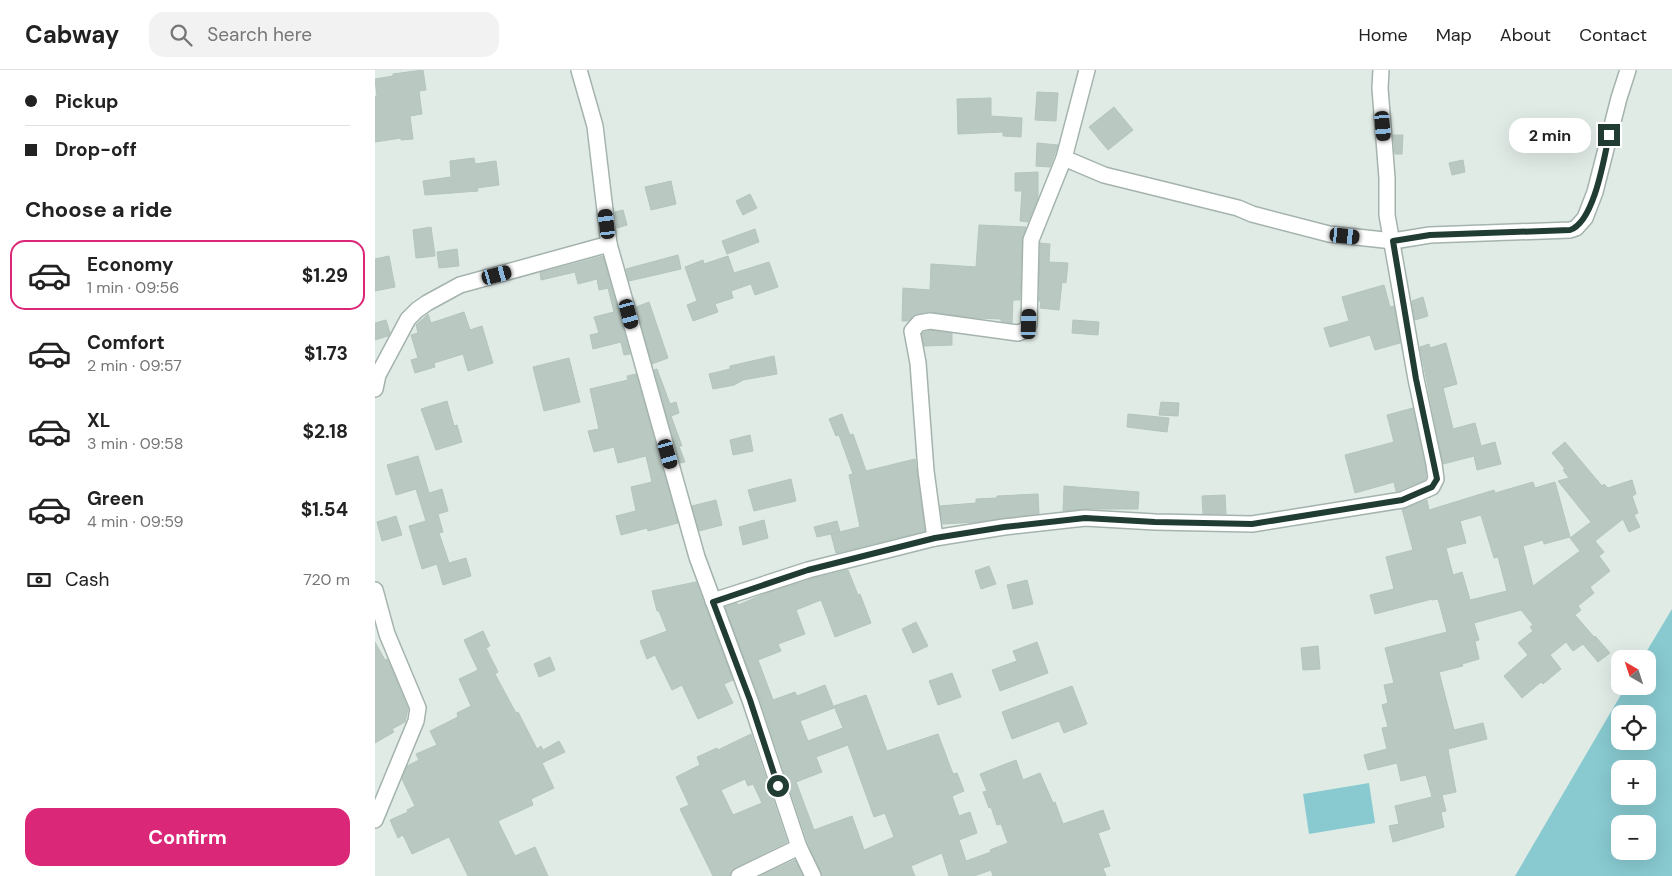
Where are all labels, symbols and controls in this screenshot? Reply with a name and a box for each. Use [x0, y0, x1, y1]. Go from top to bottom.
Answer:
search box [149, 12, 499, 57]
text: Cabway [25, 19, 119, 50]
icon: search [167, 21, 195, 49]
text: Search here [207, 22, 312, 47]
text: Home [1358, 23, 1408, 47]
text: Map [1436, 23, 1472, 47]
text: About [1500, 23, 1551, 47]
text: Contact [1579, 23, 1647, 47]
text: Pickup [55, 89, 119, 114]
car [1374, 110, 1391, 142]
callout: 2 min [1509, 118, 1591, 152]
route end [1598, 124, 1620, 146]
text: 2 min [1529, 125, 1571, 146]
text: Drop-off [55, 137, 137, 162]
text: Choose a ride [25, 195, 173, 224]
car [597, 208, 616, 240]
car [1329, 227, 1360, 245]
text: Economy [87, 252, 174, 277]
icon: car [27, 253, 72, 298]
text: $1.29 [302, 263, 348, 288]
car [480, 264, 513, 286]
text: 1 min · 09:56 [87, 277, 179, 298]
car [617, 298, 640, 330]
car [1020, 309, 1037, 339]
text: Comfort [87, 330, 165, 355]
icon: car [27, 331, 72, 376]
text: $1.73 [304, 341, 348, 366]
text: 2 min · 09:57 [87, 355, 182, 376]
text: XL [87, 408, 110, 433]
icon: car [27, 409, 72, 454]
text: $2.18 [302, 419, 348, 444]
text: 3 min · 09:58 [87, 433, 183, 454]
car [656, 438, 679, 470]
text: Green [87, 486, 144, 511]
icon: car [27, 487, 72, 532]
text: $1.54 [301, 497, 348, 522]
text: 4 min · 09:59 [87, 511, 184, 532]
icon: cash [25, 566, 53, 594]
text: Cash [65, 567, 109, 592]
text: 720 m [303, 569, 350, 590]
north arrow [1611, 650, 1656, 695]
map controls [1611, 650, 1656, 860]
button: locate [1611, 705, 1656, 750]
button: + [1611, 760, 1656, 805]
route start [767, 775, 789, 797]
button: Confirm [25, 808, 350, 866]
button: − [1611, 815, 1656, 860]

